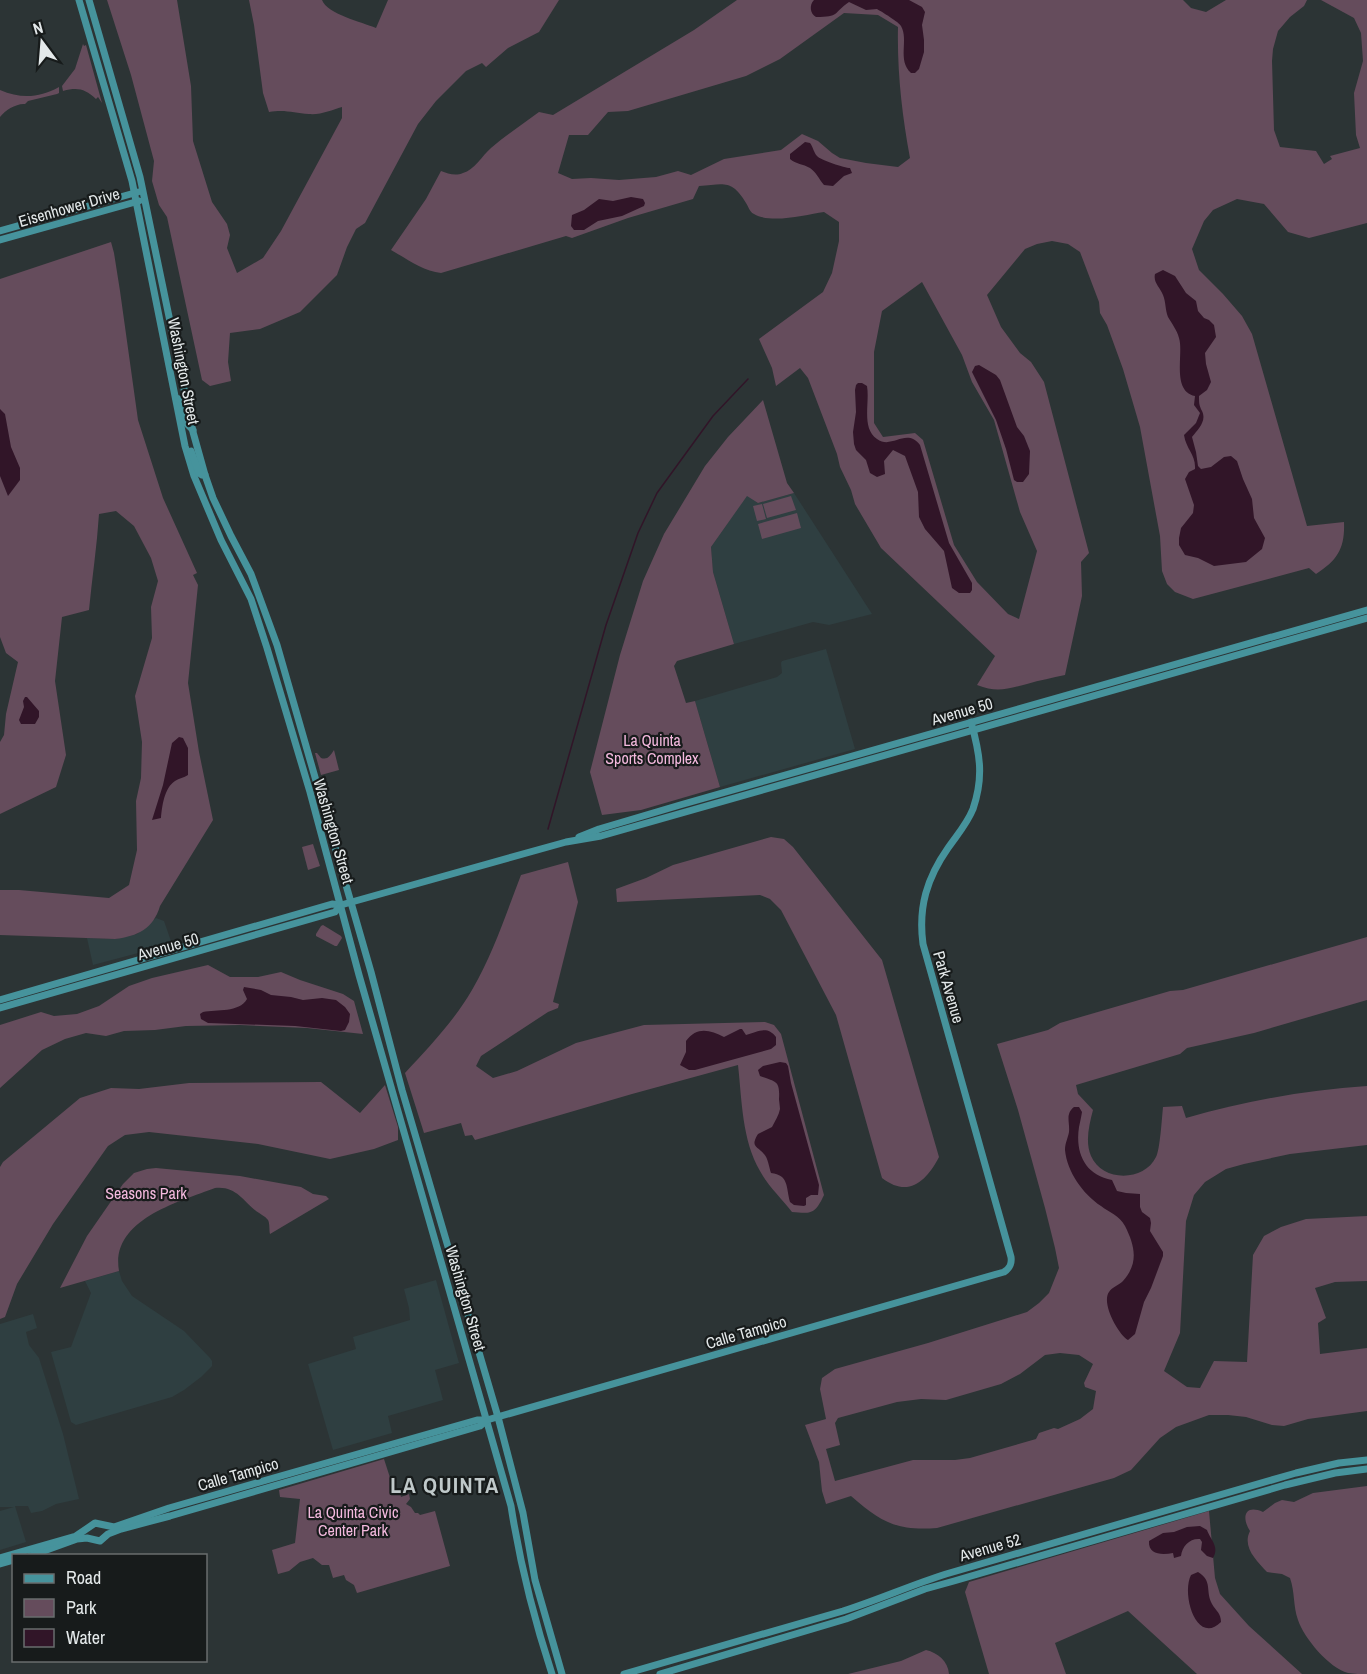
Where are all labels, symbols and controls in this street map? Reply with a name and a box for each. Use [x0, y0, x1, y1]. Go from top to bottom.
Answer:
north arrow [12, 12, 72, 72]
text: N [30, 16, 45, 39]
street label: Eisenhower Drive [16, 182, 122, 232]
street label: Washington Street [163, 316, 205, 427]
street label: Avenue 50 [928, 692, 995, 730]
park label: La Quinta Sports Complex [605, 729, 699, 769]
street label: Washington Street [309, 776, 360, 886]
street label: Avenue 50 [134, 927, 201, 965]
street label: Park Avenue [928, 948, 970, 1026]
park label: Seasons Park [105, 1182, 187, 1204]
street label: Washington Street [441, 1243, 492, 1353]
street label: Calle Tampico [703, 1310, 789, 1354]
street label: Calle Tampico [195, 1452, 281, 1496]
district label: LA QUINTA [390, 1470, 500, 1500]
park label: La Quinta Civic Center Park [307, 1501, 399, 1541]
street label: Avenue 52 [956, 1528, 1023, 1566]
legend [12, 1554, 207, 1662]
text: Road [66, 1565, 101, 1590]
text: Park [66, 1595, 97, 1620]
text: Water [66, 1625, 105, 1650]

